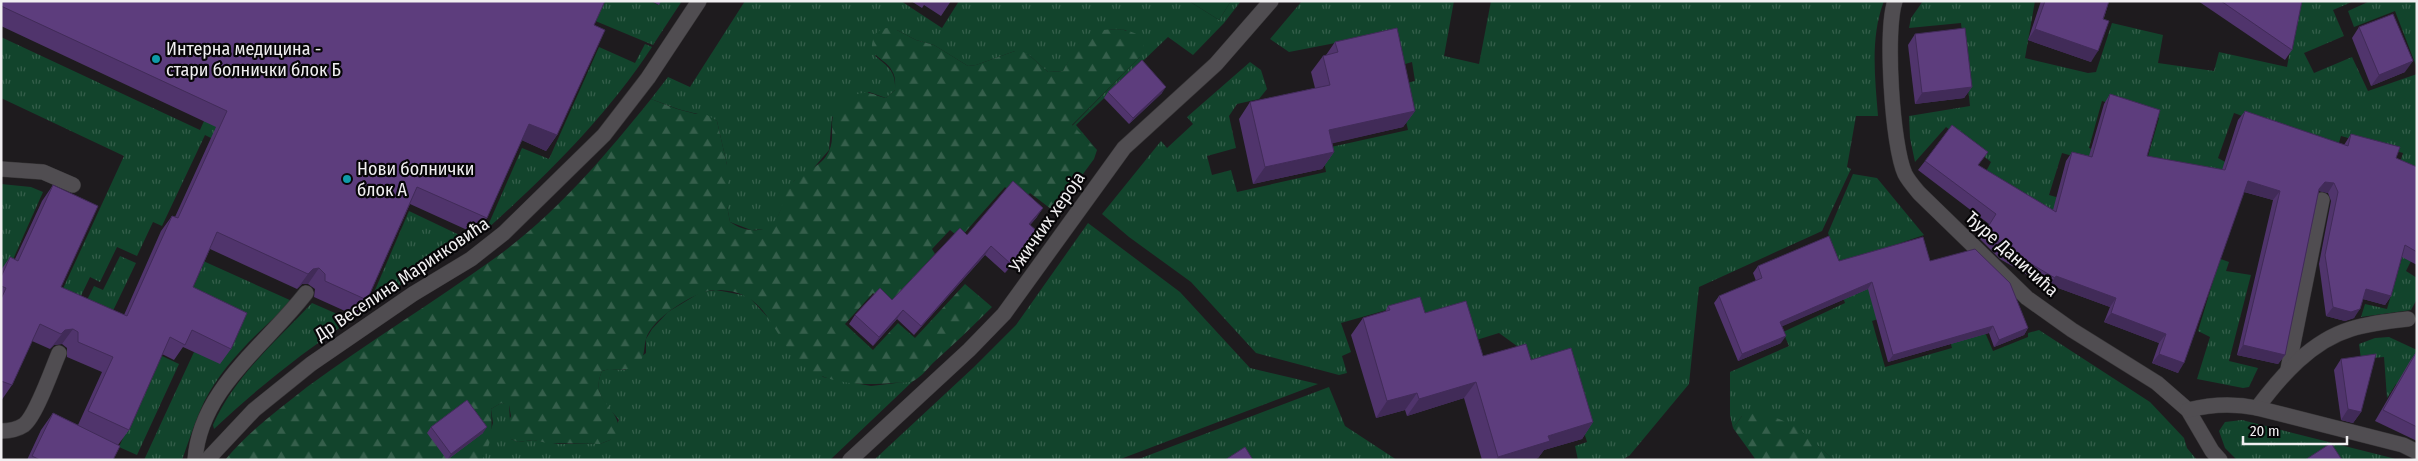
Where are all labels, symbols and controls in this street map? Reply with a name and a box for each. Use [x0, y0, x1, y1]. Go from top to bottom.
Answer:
place label: Интерна медицина - стари болнички блок Б [166, 38, 341, 81]
marker: Интерна медицина - стари болнички блок Б [150, 53, 162, 65]
place label: Нови болнички блок А [357, 158, 474, 201]
street label: Ужичких хероја [1004, 167, 1090, 277]
marker: Нови болнички блок А [341, 173, 353, 185]
street label: Ђуре Даничића [1961, 207, 2063, 302]
street label: Др Веселина Маринковића [310, 212, 493, 346]
scale bar [2243, 414, 2347, 446]
text: 20 m [2250, 422, 2280, 440]

